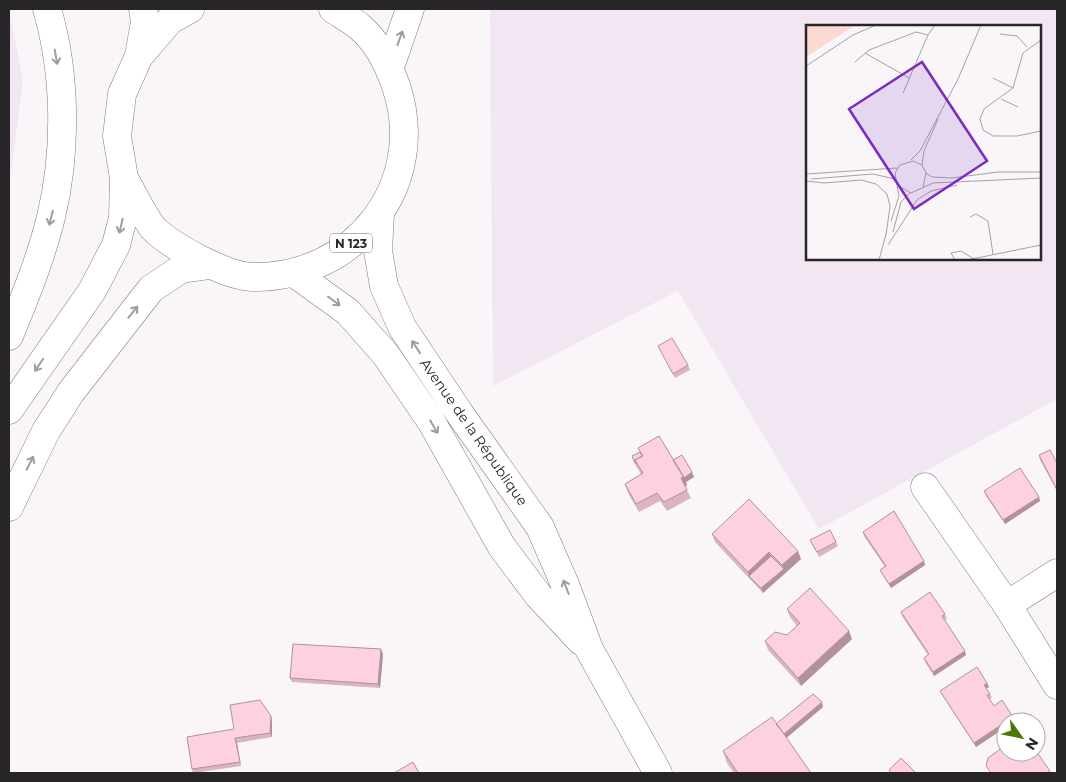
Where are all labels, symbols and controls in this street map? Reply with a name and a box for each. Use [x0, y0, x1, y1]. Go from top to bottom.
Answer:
inset map [806, 25, 1041, 260]
one-way arrow [396, 31, 405, 46]
one-way arrow [52, 48, 62, 64]
one-way arrow [46, 209, 55, 225]
one-way arrow [116, 218, 125, 234]
road number: N 123 [330, 234, 372, 252]
one-way arrow [327, 296, 341, 306]
one-way arrow [128, 306, 139, 319]
one-way arrow [410, 340, 420, 354]
street label: Avenue de la République [416, 355, 532, 509]
one-way arrow [34, 358, 44, 372]
one-way arrow [430, 420, 440, 434]
one-way arrow [25, 456, 35, 471]
one-way arrow [561, 580, 570, 595]
north arrow [996, 712, 1046, 762]
text: N [1021, 734, 1043, 754]

